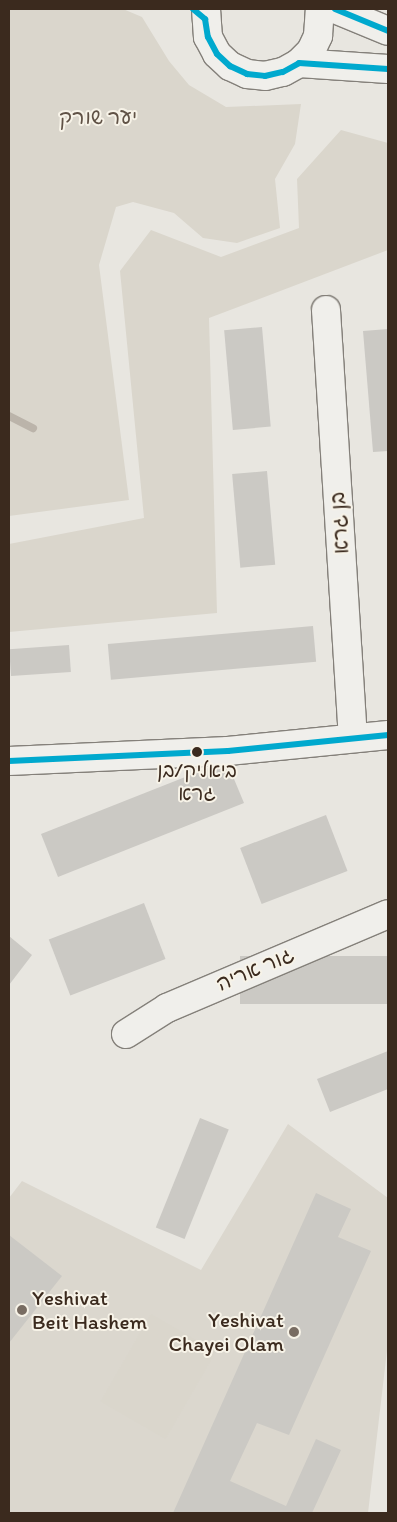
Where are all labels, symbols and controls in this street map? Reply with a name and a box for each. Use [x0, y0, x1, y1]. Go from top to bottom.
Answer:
park label: יער שורק [59, 104, 137, 130]
street label: בן גרא [324, 491, 354, 555]
marker: ביאליק/בן גרא [192, 747, 202, 757]
place label: ביאליק/בן גרא [157, 759, 237, 806]
street label: גור אריה [212, 941, 298, 997]
place label: Yeshivat Beit Hashem [32, 1285, 147, 1335]
marker: Yeshivat Beit Hashem [16, 1304, 28, 1316]
place label: Yeshivat Chayei Olam [169, 1307, 284, 1357]
marker: Yeshivat Chayei Olam [288, 1326, 300, 1338]

